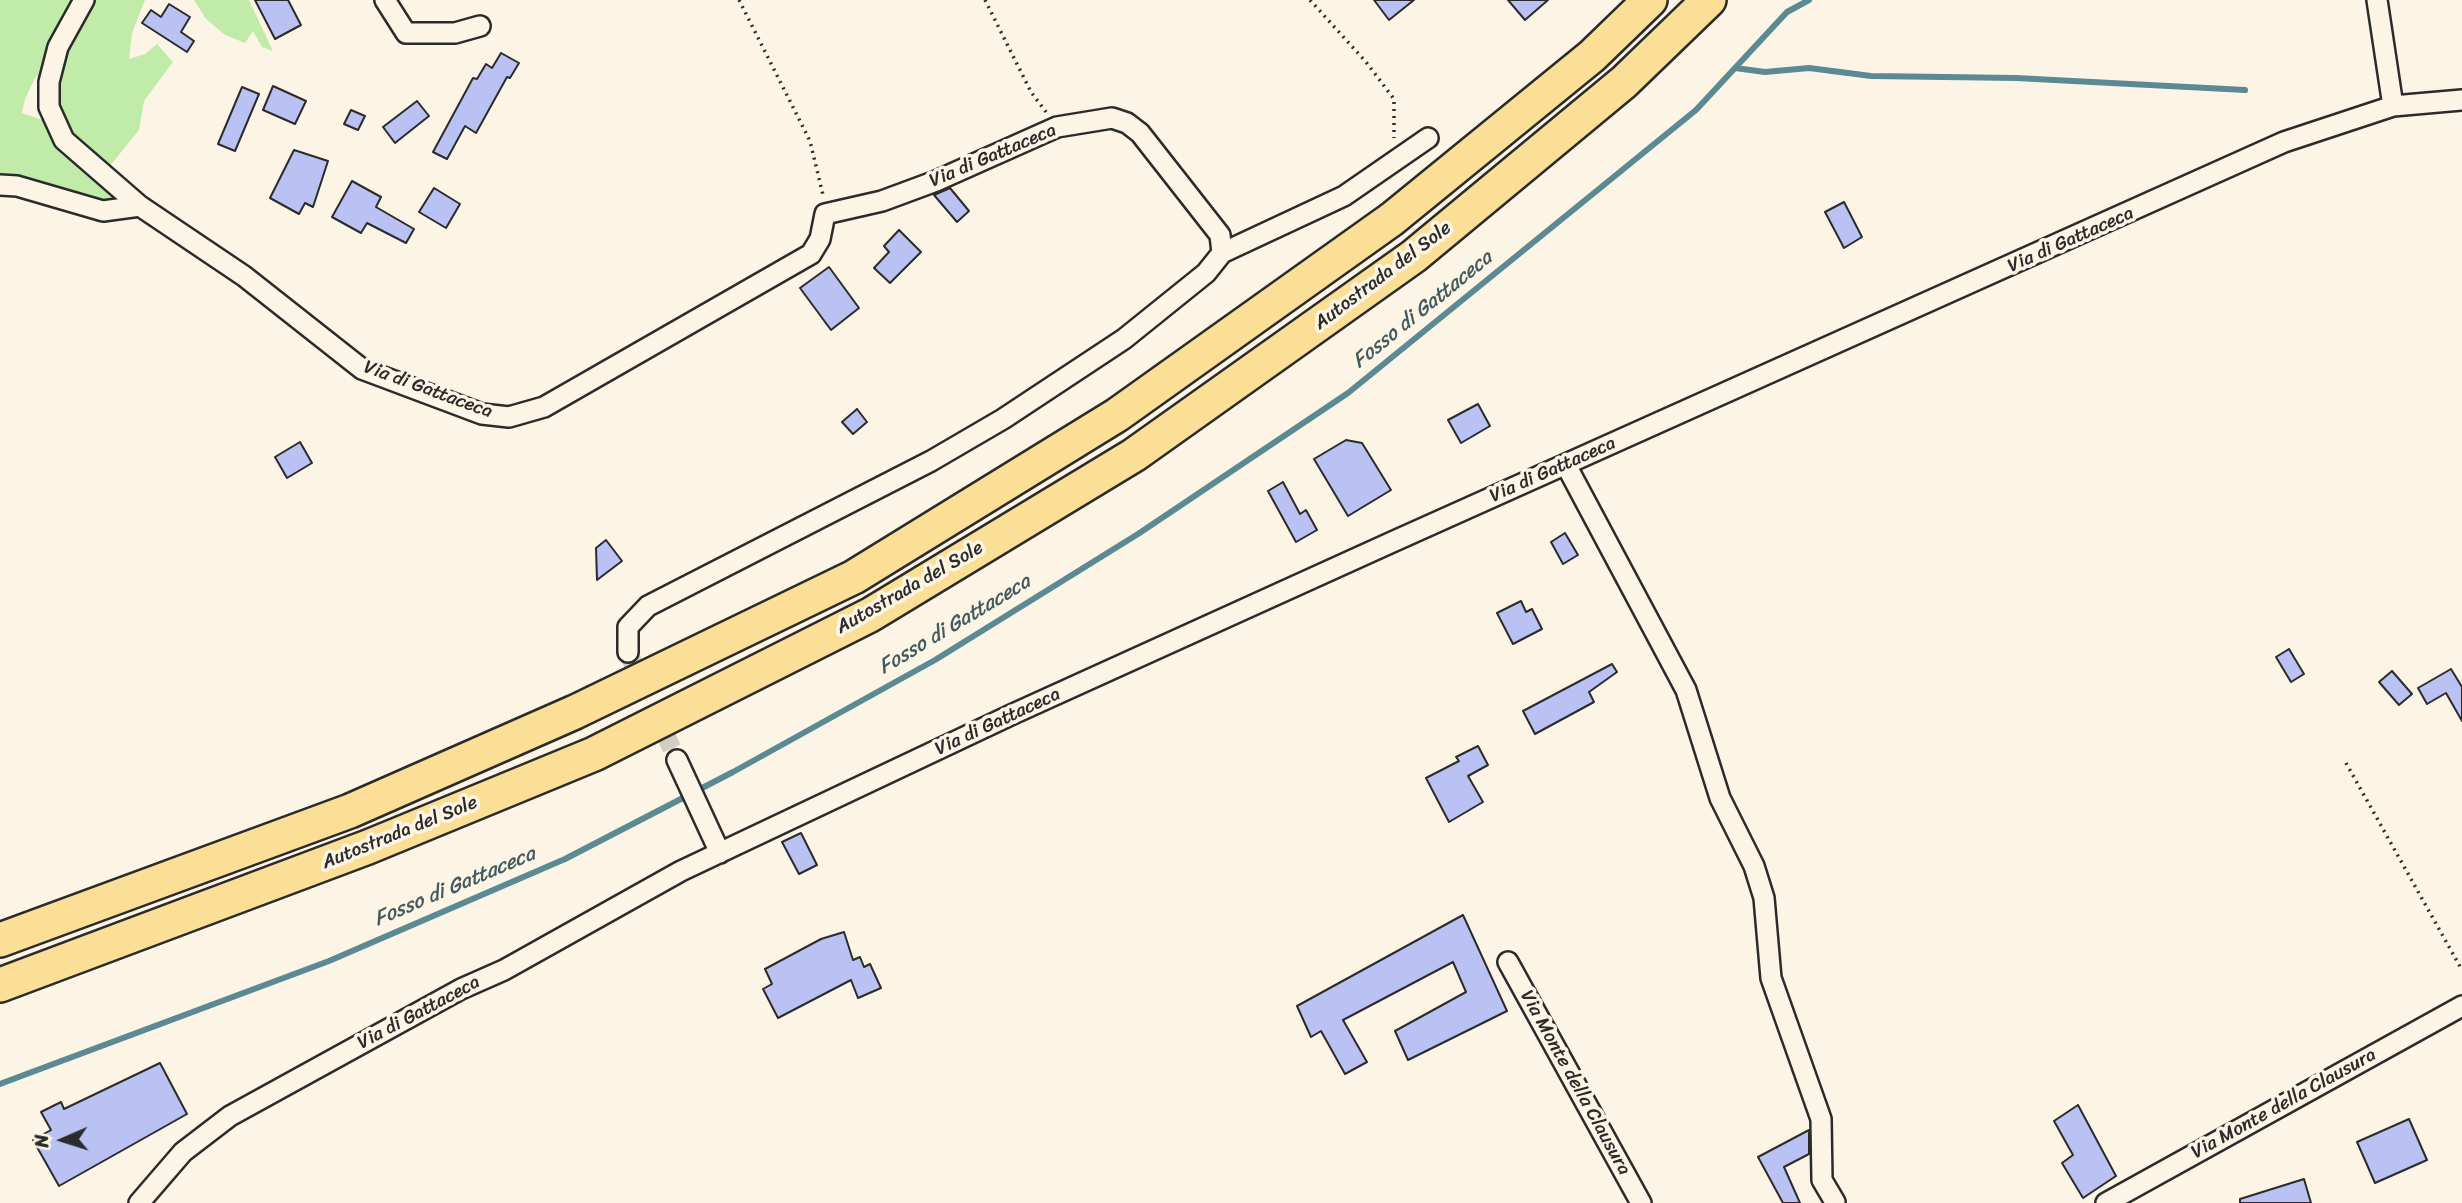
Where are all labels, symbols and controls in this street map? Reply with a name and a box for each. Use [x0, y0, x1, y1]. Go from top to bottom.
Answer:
street label: Via di Gattaceca [926, 119, 1060, 193]
street label: Via di Gattaceca [2004, 202, 2138, 278]
street label: Autostrada del Sole [1310, 217, 1456, 335]
water label: Fosso di Gattaceca [1348, 246, 1498, 374]
street label: Via di Gattaceca [360, 356, 496, 424]
street label: Via di Gattaceca [1486, 432, 1620, 508]
street label: Autostrada del Sole [833, 537, 987, 639]
water label: Fosso di Gattaceca [874, 570, 1036, 680]
street label: Via di Gattaceca [932, 683, 1064, 761]
street label: Autostrada del Sole [319, 791, 481, 875]
water label: Fosso di Gattaceca [370, 842, 540, 932]
street label: Via di Gattaceca [354, 971, 484, 1055]
street label: Via Monte della Clausura [1515, 987, 1635, 1179]
street label: Via Monte della Clausura [2188, 1044, 2380, 1164]
north arrow [28, 1105, 98, 1175]
text: N [25, 1134, 58, 1149]

